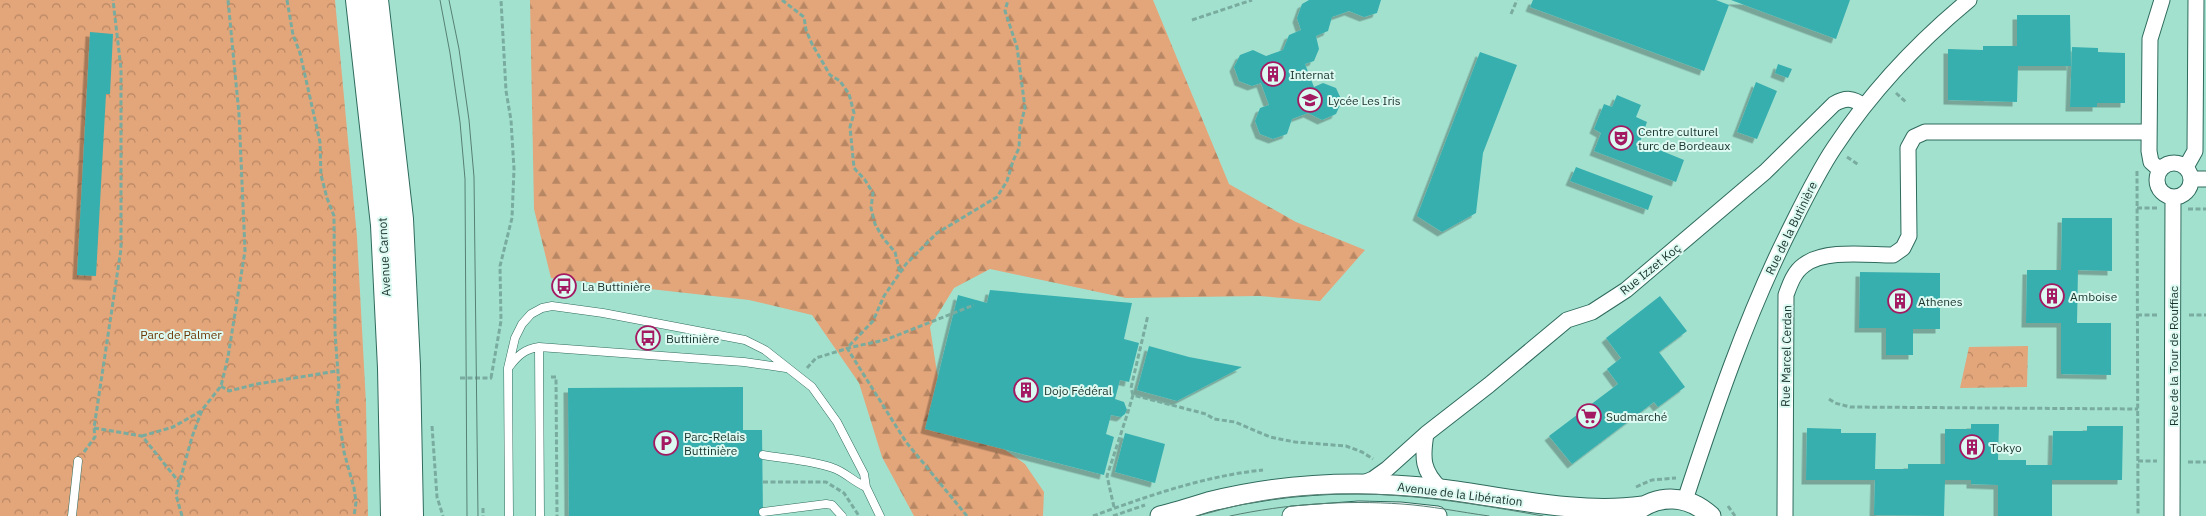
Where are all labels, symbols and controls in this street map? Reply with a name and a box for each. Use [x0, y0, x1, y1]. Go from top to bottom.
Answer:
building icon: Internat [1260, 61, 1286, 87]
place label: Internat [1290, 67, 1334, 82]
school or university icon: Lycée Les Iris [1297, 87, 1323, 113]
place label: Lycée Les Iris [1328, 93, 1401, 108]
place label: Centre culturel turc de Bordeaux [1638, 124, 1730, 153]
theatre icon: Centre culturel turc de Bordeaux [1608, 125, 1634, 151]
street label: Rue de la Butinière [1762, 179, 1820, 277]
street label: Avenue Carnot [374, 217, 394, 297]
street label: Rue Izzet Koç [1617, 240, 1683, 298]
bus stop icon: La Buttinière [551, 273, 577, 299]
place label: La Buttinière [582, 279, 651, 294]
building icon: Amboise [2039, 283, 2065, 309]
street label: Rue de la Tour de Rouffiac [2166, 286, 2181, 426]
building icon: Athenes [1887, 288, 1913, 314]
place label: Amboise [2070, 289, 2118, 304]
place label: Athenes [1918, 294, 1963, 309]
street label: Rue Marcel Cerdan [1778, 305, 1794, 407]
bus stop icon: Buttinière [635, 325, 661, 351]
park label: Parc de Palmer [140, 327, 222, 342]
place label: Buttinière [666, 331, 720, 346]
building icon: Dojo Fédéral [1013, 377, 1039, 403]
place label: Dojo Fédéral [1044, 383, 1112, 398]
supermarket icon: Sudmarché [1576, 403, 1602, 429]
place label: Sudmarché [1606, 409, 1668, 424]
place label: Parc-Relais Buttinière [684, 429, 745, 458]
parking icon: Parc-Relais Buttinière [653, 430, 679, 456]
building icon: Tokyo [1959, 434, 1985, 460]
place label: Tokyo [1990, 440, 2022, 455]
street label: Avenue de la Libération [1397, 479, 1523, 509]

